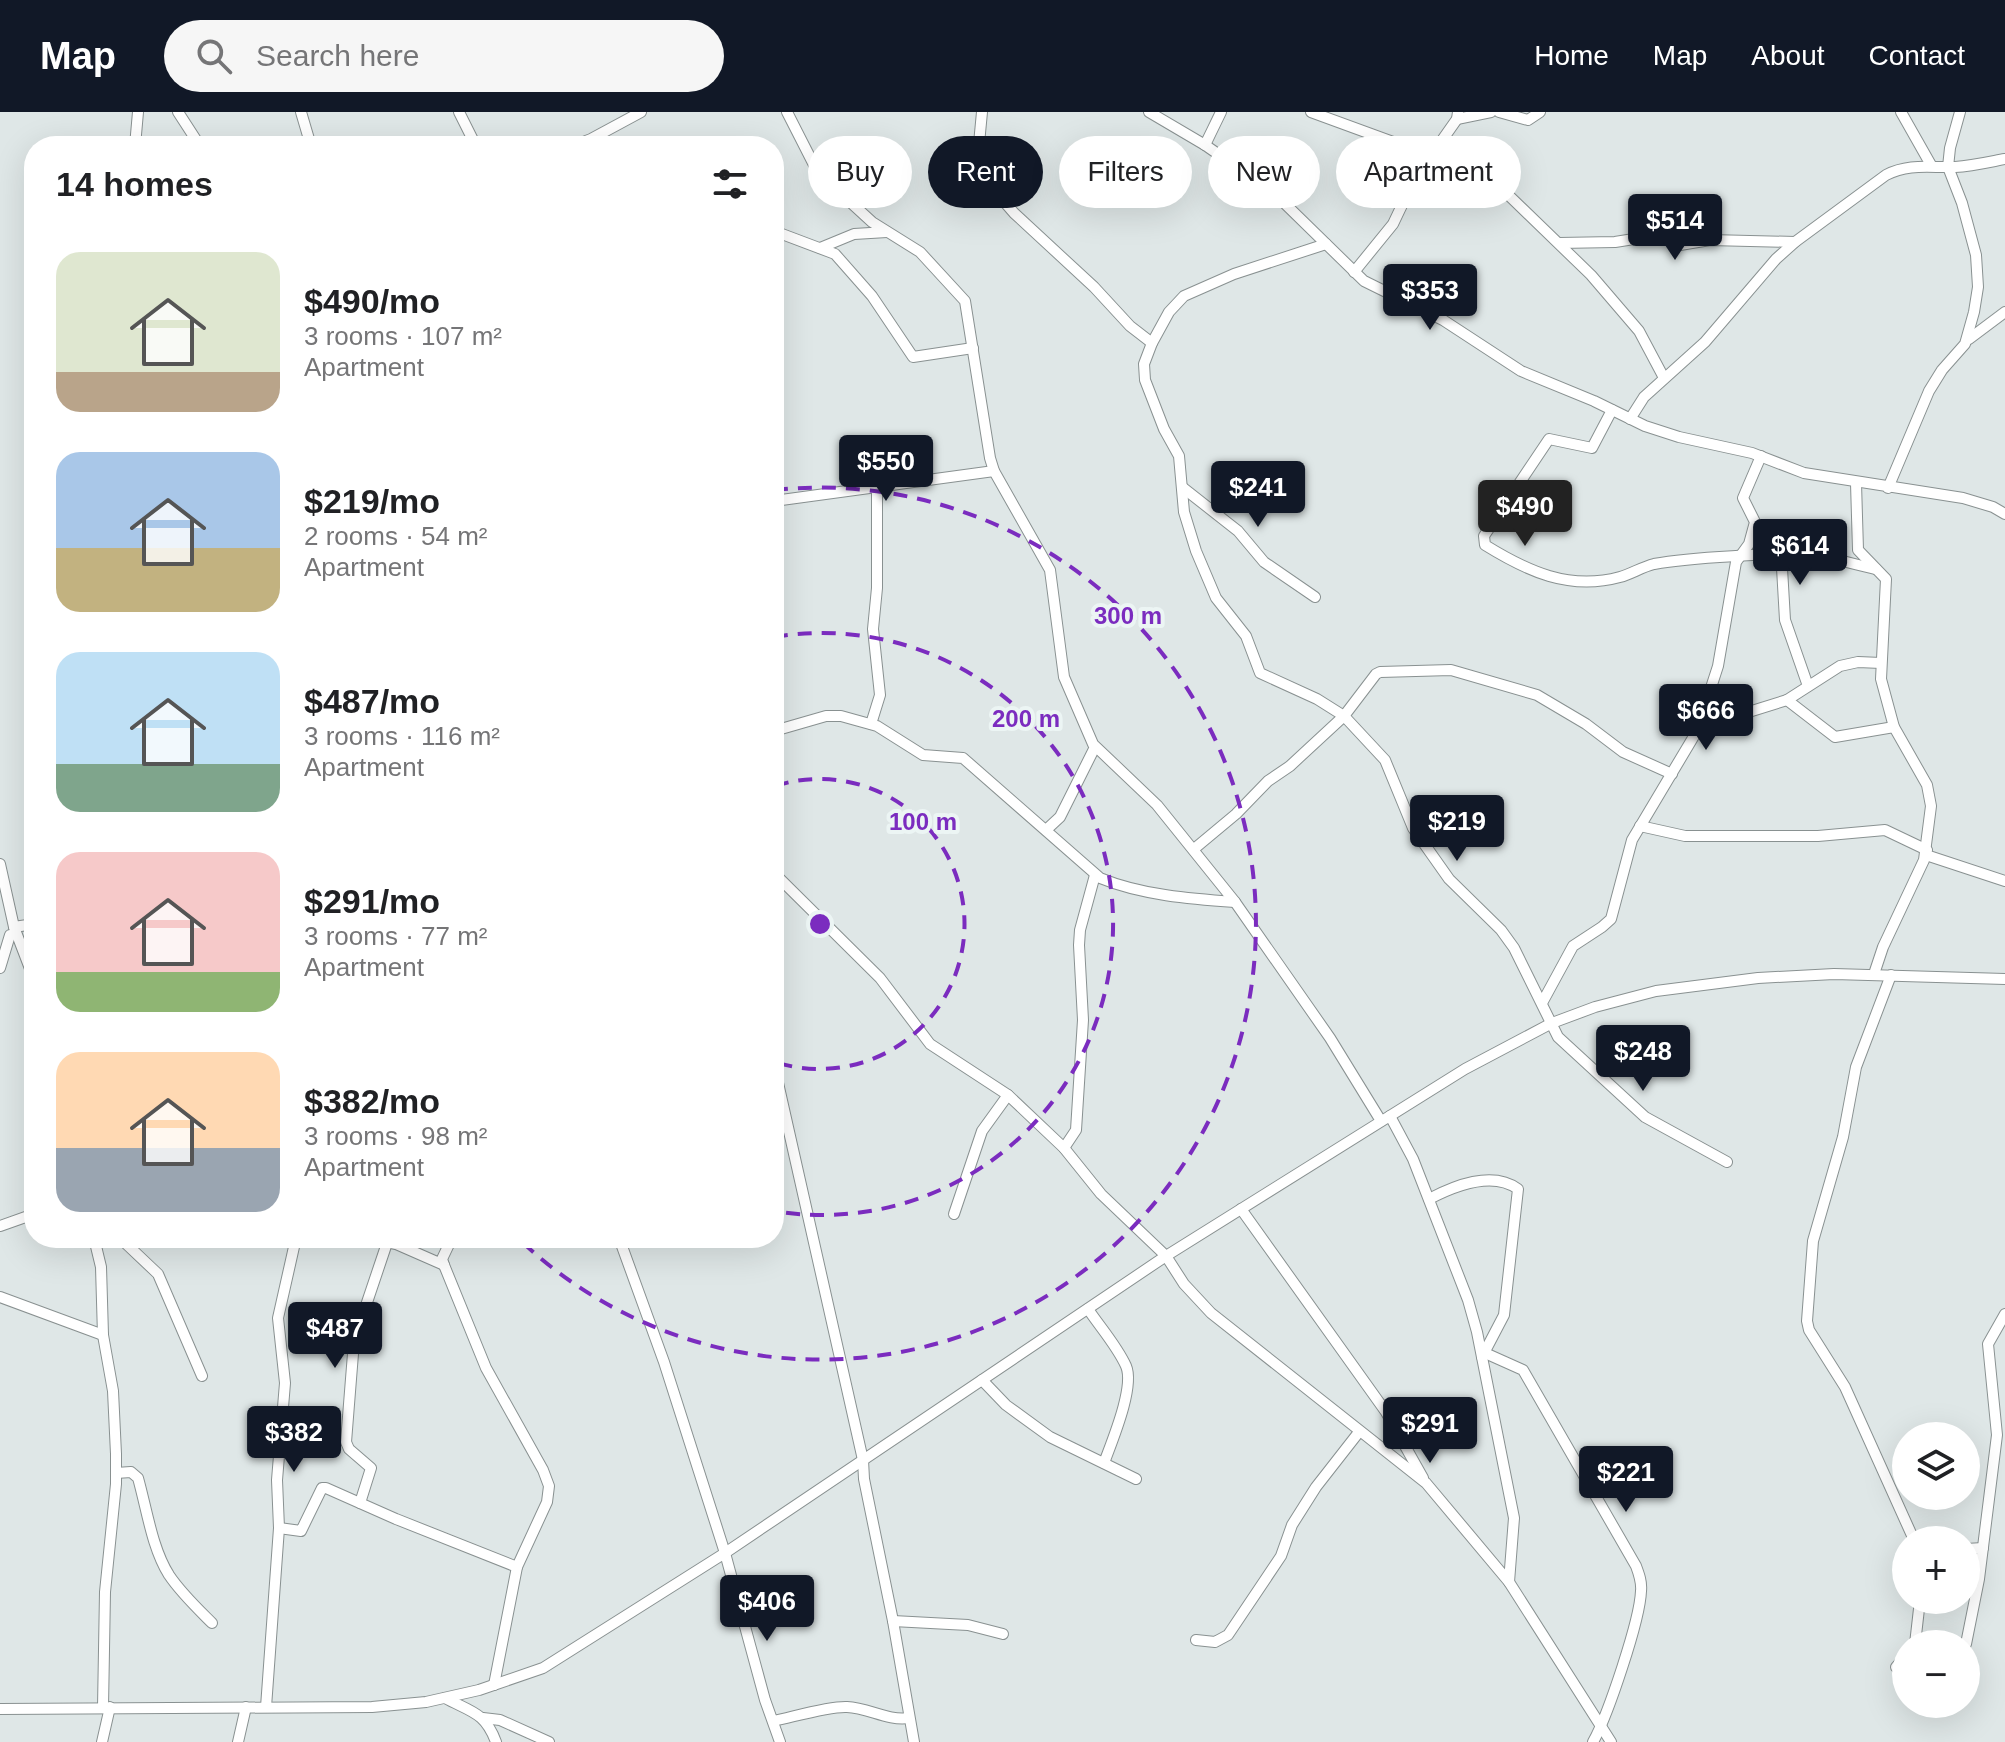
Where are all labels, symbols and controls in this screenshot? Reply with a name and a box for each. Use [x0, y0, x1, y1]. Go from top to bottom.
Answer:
search box [164, 20, 724, 92]
icon: search [192, 34, 236, 78]
text: Map [40, 35, 116, 77]
text: Search here [256, 39, 419, 72]
text: Home [1534, 40, 1609, 71]
text: Map [1653, 40, 1707, 71]
text: About [1751, 40, 1825, 71]
text: Contact [1869, 40, 1965, 71]
chip: Buy [808, 136, 912, 208]
chip: Rent [928, 136, 1043, 208]
chip: Filters [1059, 136, 1192, 208]
chip: New [1208, 136, 1320, 208]
chip: Apartment [1336, 136, 1521, 208]
icon: filters [708, 162, 752, 206]
text: 14 homes [56, 165, 213, 203]
pin: $514 [1628, 194, 1722, 262]
text: $514 [1646, 205, 1704, 235]
pin: $353 [1383, 264, 1477, 332]
text: $353 [1401, 275, 1459, 305]
text: $490/mo [304, 282, 440, 320]
icon: home [120, 284, 216, 380]
text: 3 rooms · 107 m² [304, 321, 502, 351]
text: Apartment [304, 352, 424, 382]
pin: $550 [839, 435, 933, 503]
text: $550 [857, 446, 915, 476]
pin: $241 [1211, 461, 1305, 529]
text: $241 [1229, 472, 1287, 502]
pin: $490 [1478, 480, 1572, 548]
text: $219/mo [304, 482, 440, 520]
icon: home [120, 484, 216, 580]
text: $490 [1496, 491, 1554, 521]
pin: $614 [1753, 519, 1847, 587]
text: 2 rooms · 54 m² [304, 521, 488, 551]
text: $614 [1771, 530, 1829, 560]
text: Apartment [304, 552, 424, 582]
text: 300 m [1094, 602, 1162, 629]
text: $487/mo [304, 682, 440, 720]
icon: home [120, 684, 216, 780]
pin: $666 [1659, 684, 1753, 752]
text: $666 [1677, 695, 1735, 725]
text: 200 m [992, 705, 1060, 732]
text: 3 rooms · 116 m² [304, 721, 500, 751]
text: Apartment [304, 752, 424, 782]
pin: $219 [1410, 795, 1504, 863]
text: $219 [1428, 806, 1486, 836]
text: 100 m [889, 808, 957, 835]
text: $291/mo [304, 882, 440, 920]
icon: home [120, 884, 216, 980]
centre of rings [806, 910, 834, 938]
text: 3 rooms · 77 m² [304, 921, 488, 951]
text: Apartment [304, 952, 424, 982]
pin: $248 [1596, 1025, 1690, 1093]
text: $248 [1614, 1036, 1672, 1066]
text: $382/mo [304, 1082, 440, 1120]
icon: home [120, 1084, 216, 1180]
text: 3 rooms · 98 m² [304, 1121, 488, 1151]
text: Apartment [304, 1152, 424, 1182]
pin: $487 [288, 1302, 382, 1370]
text: $487 [306, 1313, 364, 1343]
pin: $291 [1383, 1397, 1477, 1465]
pin: $382 [247, 1406, 341, 1474]
text: $291 [1401, 1408, 1459, 1438]
text: $382 [265, 1417, 323, 1447]
map controls [1892, 1422, 1980, 1718]
button: layers [1892, 1422, 1980, 1510]
pin: $221 [1579, 1446, 1673, 1514]
text: $221 [1597, 1457, 1655, 1487]
button: + [1892, 1526, 1980, 1614]
pin: $406 [720, 1575, 814, 1643]
text: $406 [738, 1586, 796, 1616]
button: − [1892, 1630, 1980, 1718]

